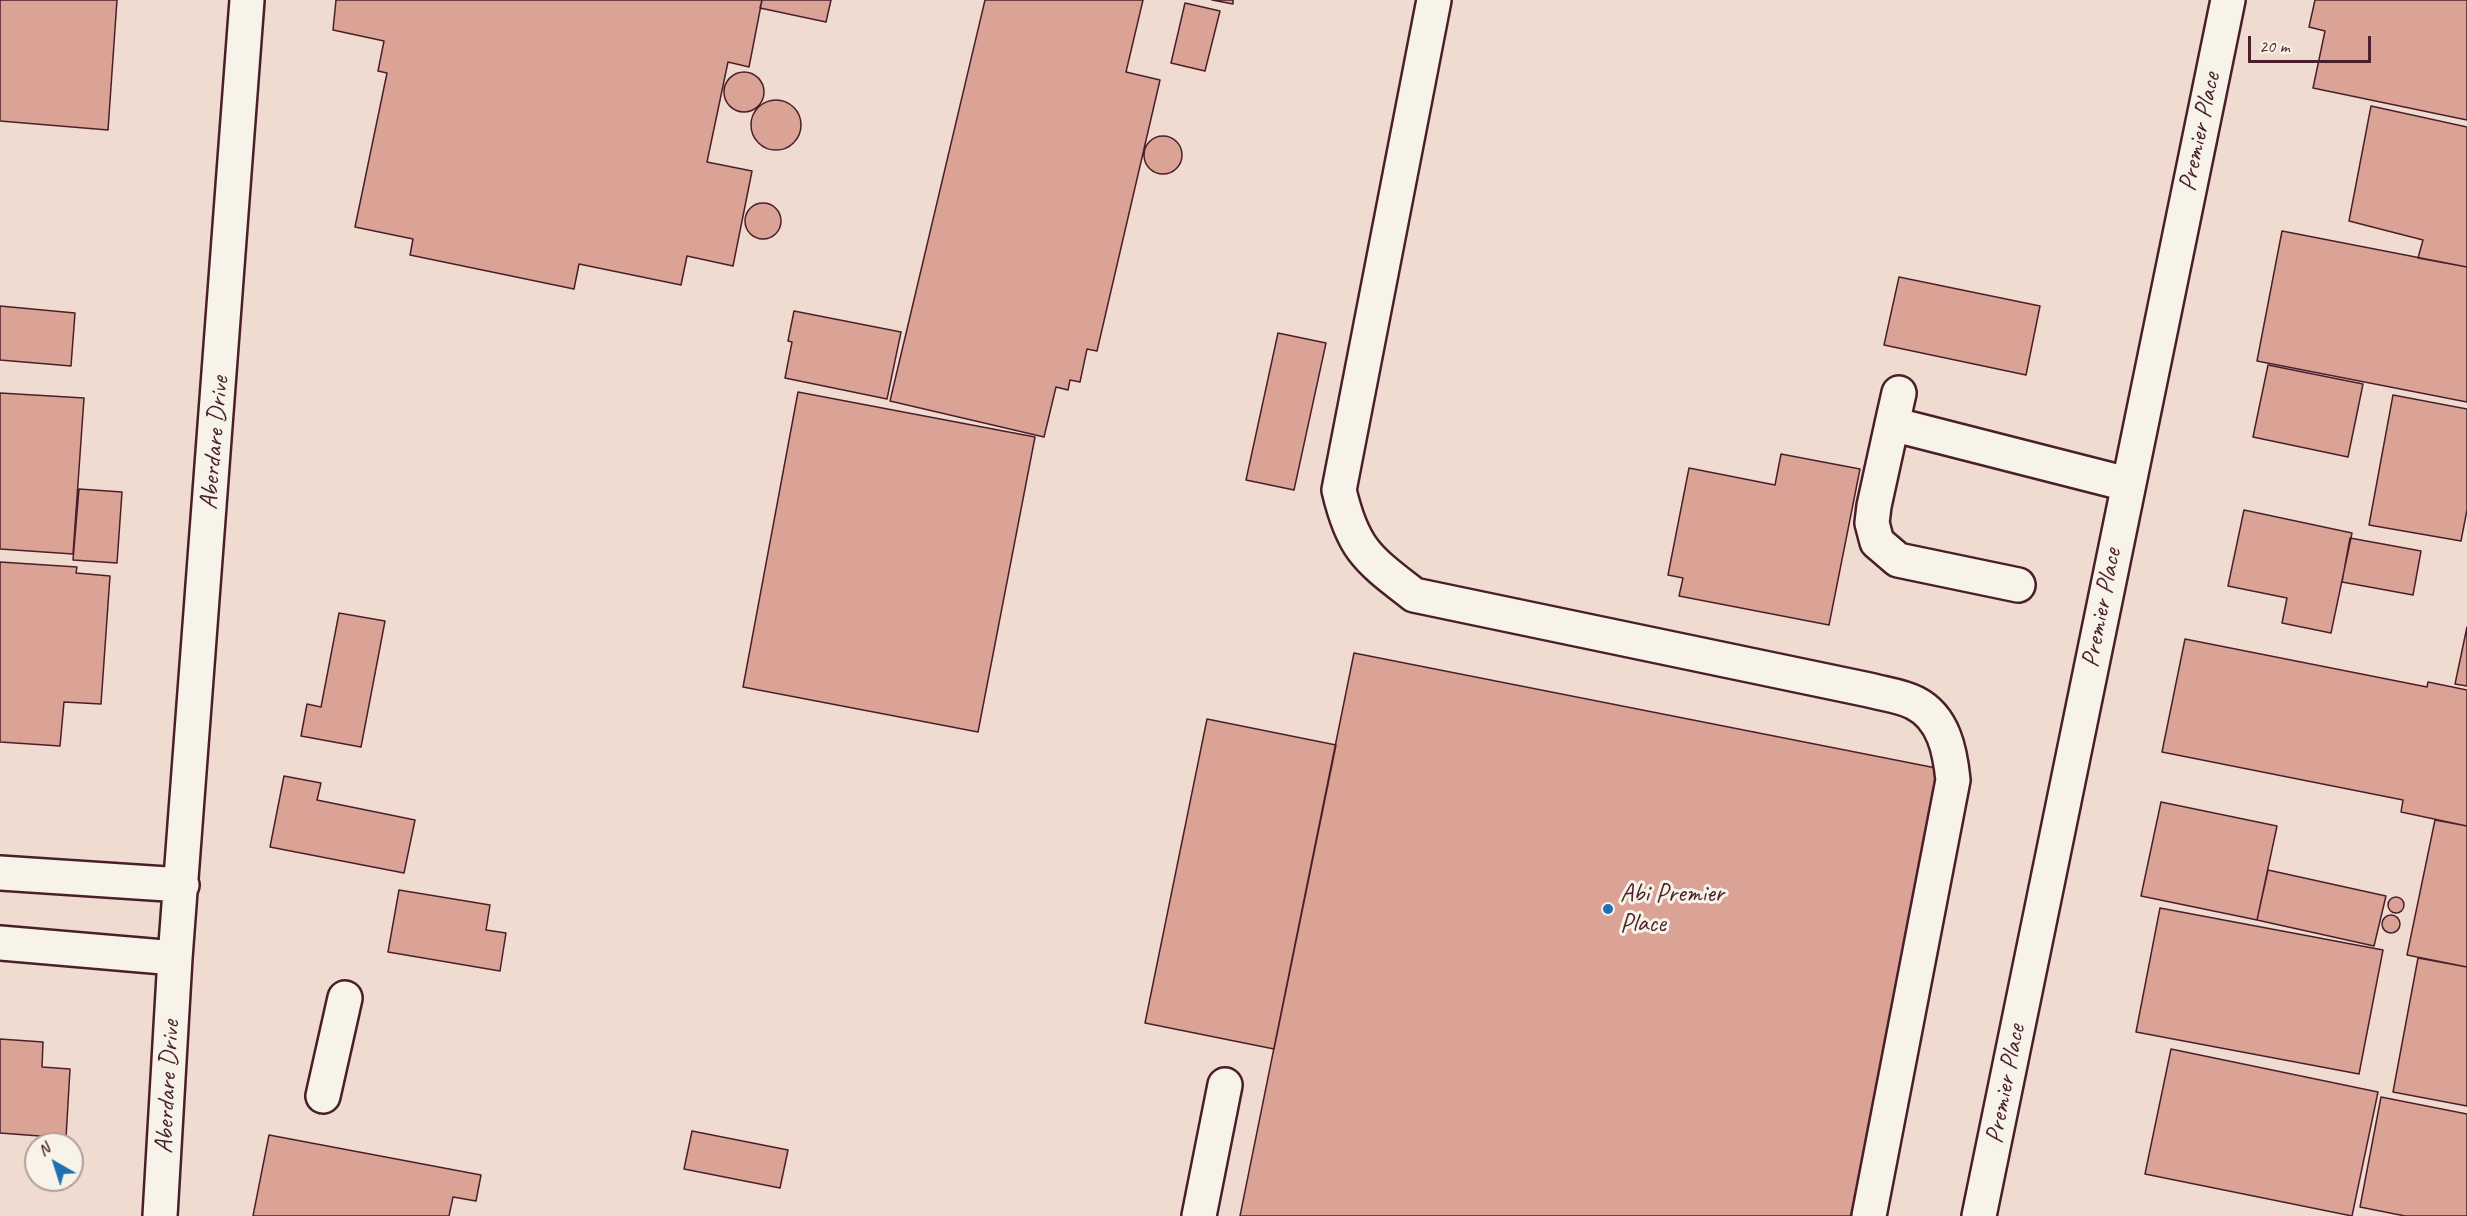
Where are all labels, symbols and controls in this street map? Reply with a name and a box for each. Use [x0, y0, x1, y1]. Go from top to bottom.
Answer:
scale bar [2251, 24, 2374, 62]
text: 20 m [2259, 35, 2290, 57]
street label: Premier Place [2172, 70, 2228, 194]
street label: Aberdare Drive [194, 375, 236, 511]
street label: Premier Place [2075, 546, 2129, 670]
place label: Abi Premier Place [1620, 878, 1724, 940]
marker: Abi Premier Place [1601, 902, 1615, 916]
street label: Aberdare Drive [149, 1019, 187, 1155]
street label: Premier Place [1979, 1022, 2033, 1146]
north arrow [24, 1132, 84, 1192]
text: N [34, 1139, 54, 1160]

